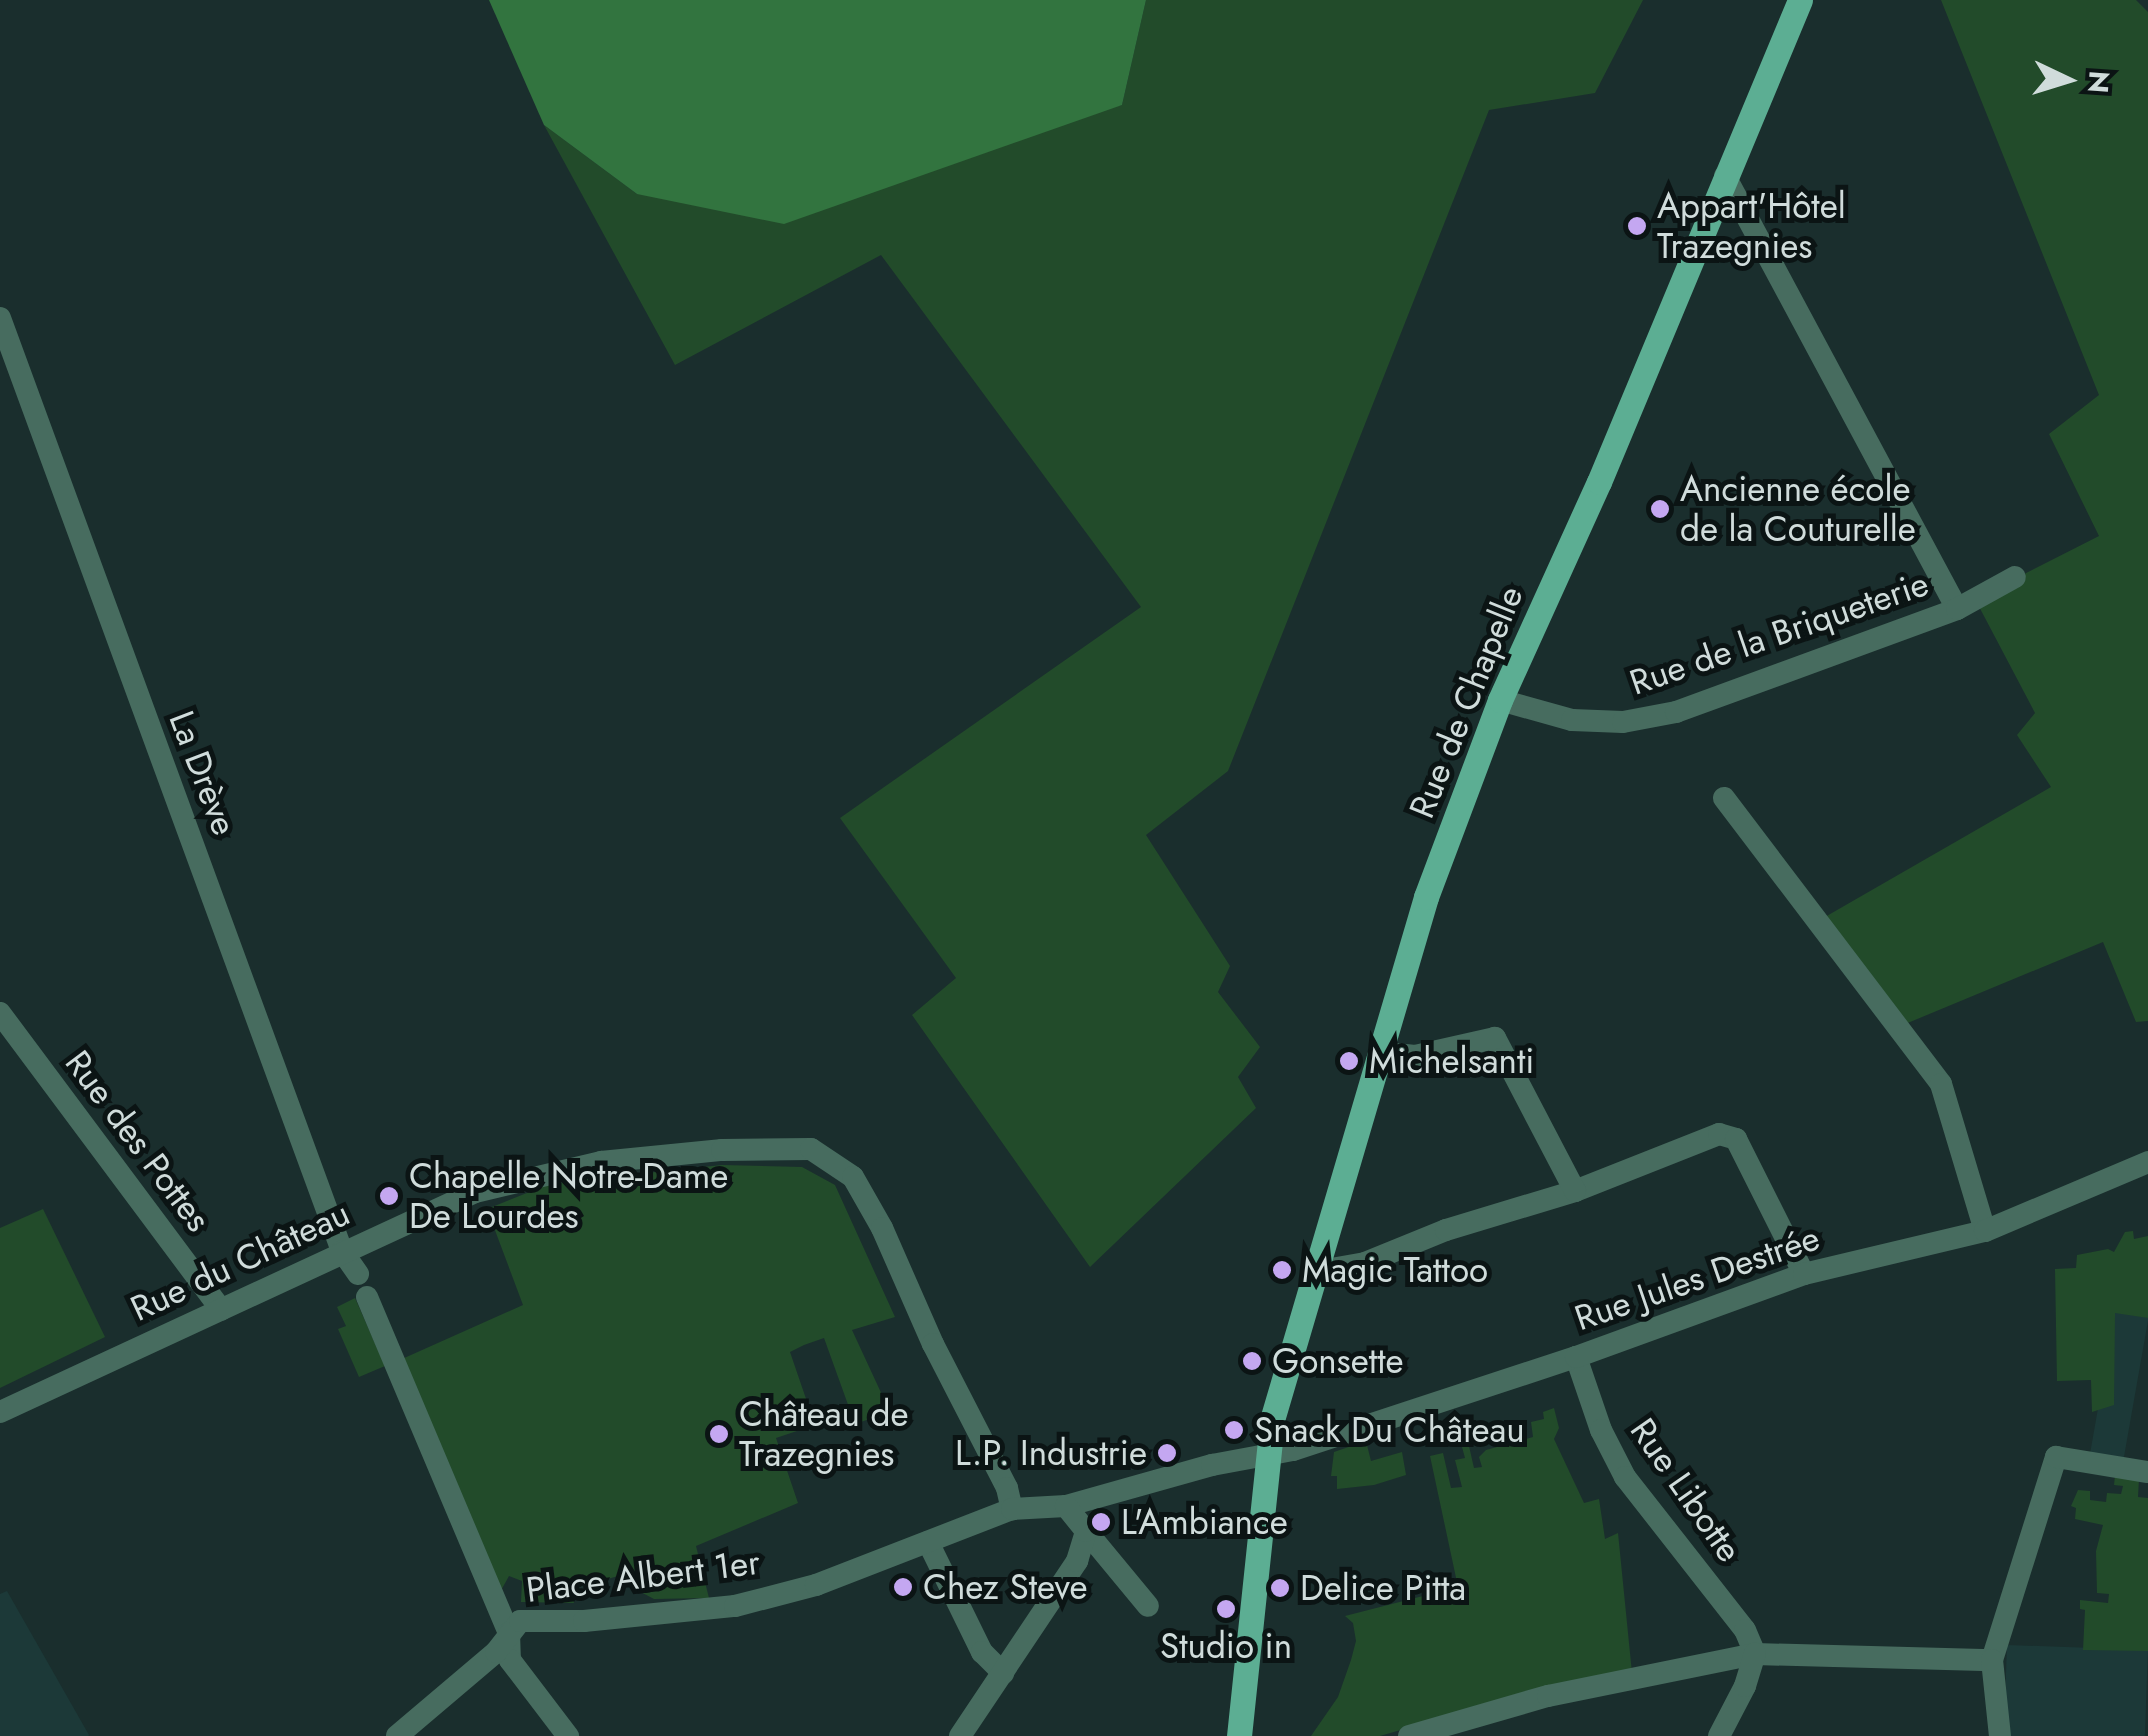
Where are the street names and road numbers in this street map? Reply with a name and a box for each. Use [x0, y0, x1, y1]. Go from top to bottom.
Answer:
street label: Rue de la Briqueterie [1624, 562, 1934, 704]
street label: Rue de Chapelle [1400, 580, 1532, 824]
street label: La Drève [160, 705, 246, 841]
street label: Rue des Pottes [56, 1042, 220, 1240]
street label: Rue du Château [124, 1192, 356, 1330]
street label: Rue Jules Destrée [1569, 1217, 1825, 1339]
street label: Rue Libotte [1621, 1410, 1751, 1570]
street label: Place Albert 1er [524, 1541, 762, 1611]

